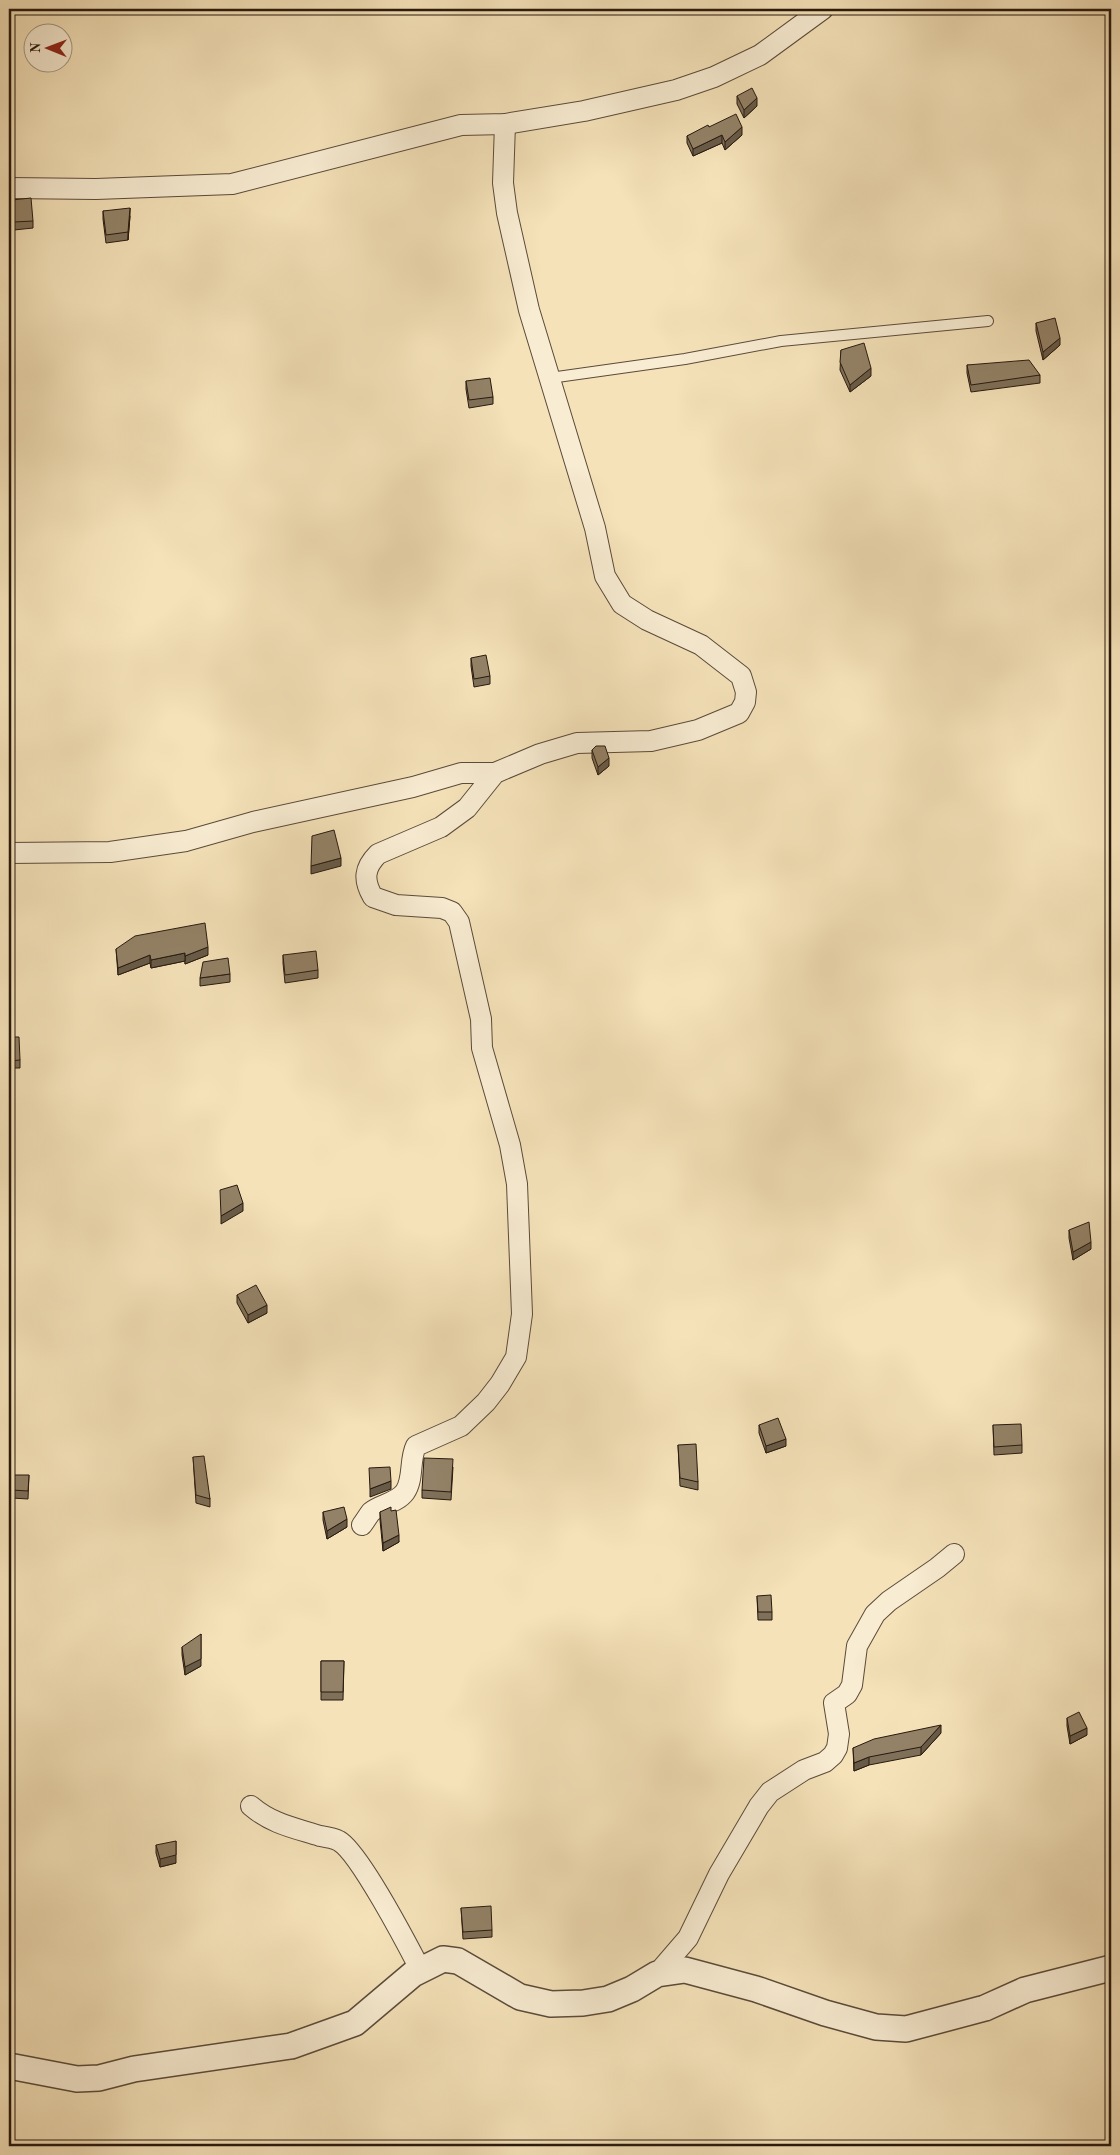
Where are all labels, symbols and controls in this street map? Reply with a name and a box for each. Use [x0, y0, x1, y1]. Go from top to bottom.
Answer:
north arrow [22, 22, 72, 72]
text: N [29, 42, 43, 53]

